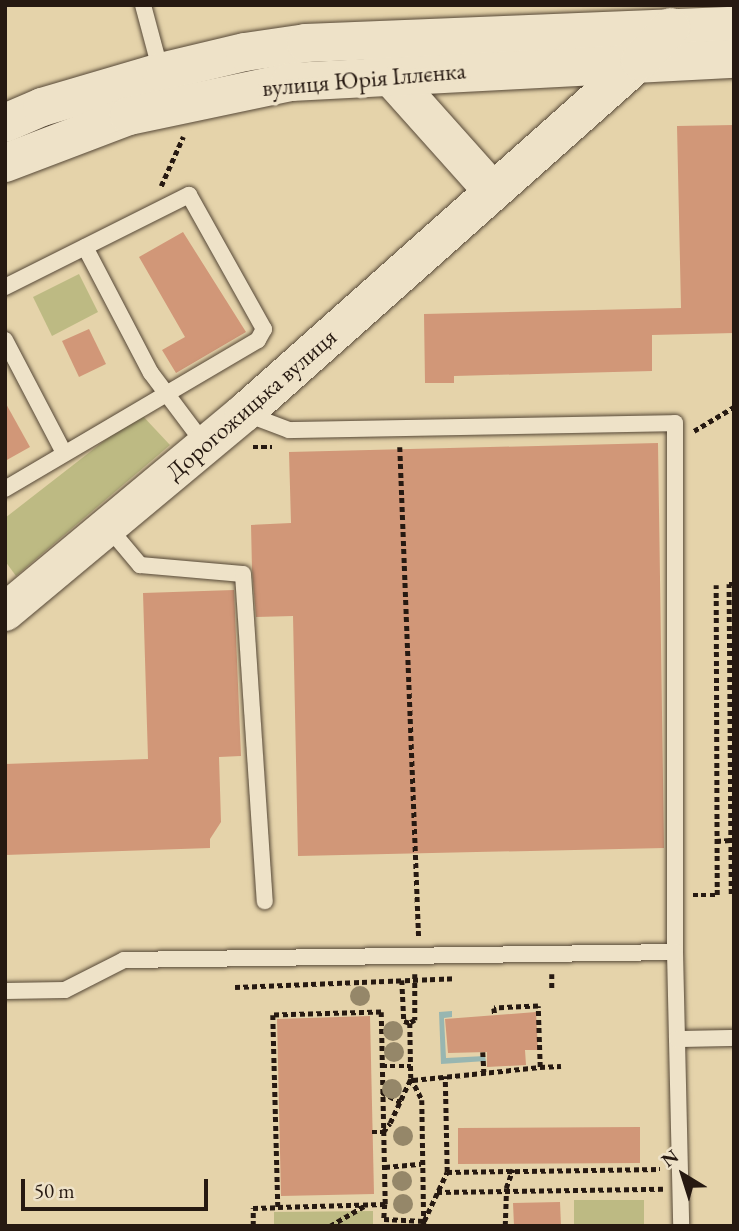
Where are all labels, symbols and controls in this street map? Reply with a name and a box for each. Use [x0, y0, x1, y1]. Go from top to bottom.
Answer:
street label: вулиця Юрія Іллєнка [261, 56, 467, 102]
street label: Дорогожицька вулиця [160, 322, 342, 486]
north arrow [648, 1140, 718, 1210]
text: N [656, 1143, 684, 1173]
scale bar [24, 1164, 212, 1208]
text: 50 m [34, 1177, 75, 1204]

